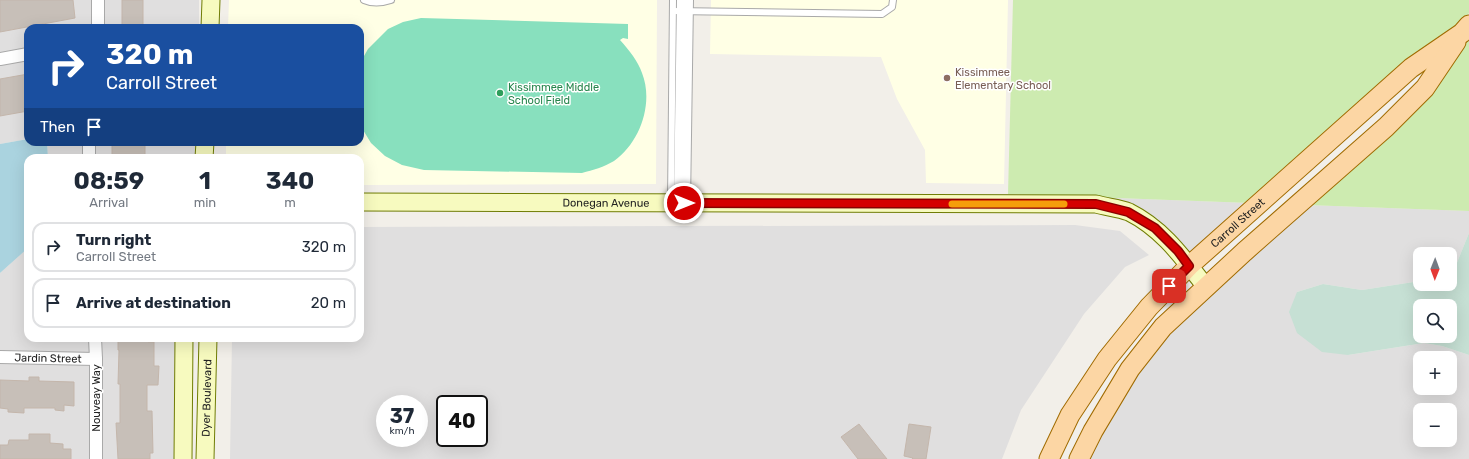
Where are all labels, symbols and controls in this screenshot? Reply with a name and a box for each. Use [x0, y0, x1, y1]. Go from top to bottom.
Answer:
text: 320 m [106, 38, 193, 71]
icon: right [40, 40, 92, 92]
place label: Kissimmee Elementary School [955, 66, 1051, 92]
text: Carroll Street [106, 72, 217, 94]
marker: Kissimmee Elementary School [942, 73, 952, 83]
place label: Kissimmee Middle School Field [508, 81, 599, 107]
marker: Kissimmee Middle School Field [495, 88, 505, 98]
icon: arrive [83, 116, 105, 138]
text: Then [40, 118, 75, 136]
text: 08:59 [74, 167, 144, 195]
text: 1 [199, 167, 211, 195]
text: 340 [266, 167, 314, 195]
position arrow [663, 182, 705, 224]
text: Arrival [89, 195, 128, 210]
text: min [194, 195, 216, 210]
text: m [284, 195, 296, 210]
street label: Carroll Street [1208, 195, 1268, 251]
street label: Donegan Avenue [562, 197, 650, 210]
text: Turn right [76, 231, 151, 249]
icon: right [42, 236, 64, 258]
text: 320 m [302, 238, 346, 256]
north arrow [1413, 247, 1457, 291]
map controls [1413, 247, 1457, 447]
text: Carroll Street [76, 249, 156, 264]
pin [1152, 269, 1186, 303]
icon: arrive [1158, 275, 1180, 297]
icon: arrive [42, 292, 64, 314]
text: Arrive at destination [76, 294, 231, 312]
text: 20 m [311, 294, 346, 312]
button: search [1413, 299, 1457, 343]
street label: Jardin Street [14, 351, 83, 366]
button: + [1413, 351, 1457, 395]
street label: Dyer Boulevard [200, 359, 214, 437]
street label: Nouveay Way [90, 364, 103, 432]
speed limit sign: 40 [436, 395, 488, 447]
button: − [1413, 403, 1457, 447]
text: 37 [390, 404, 414, 428]
text: km/h [390, 425, 414, 437]

